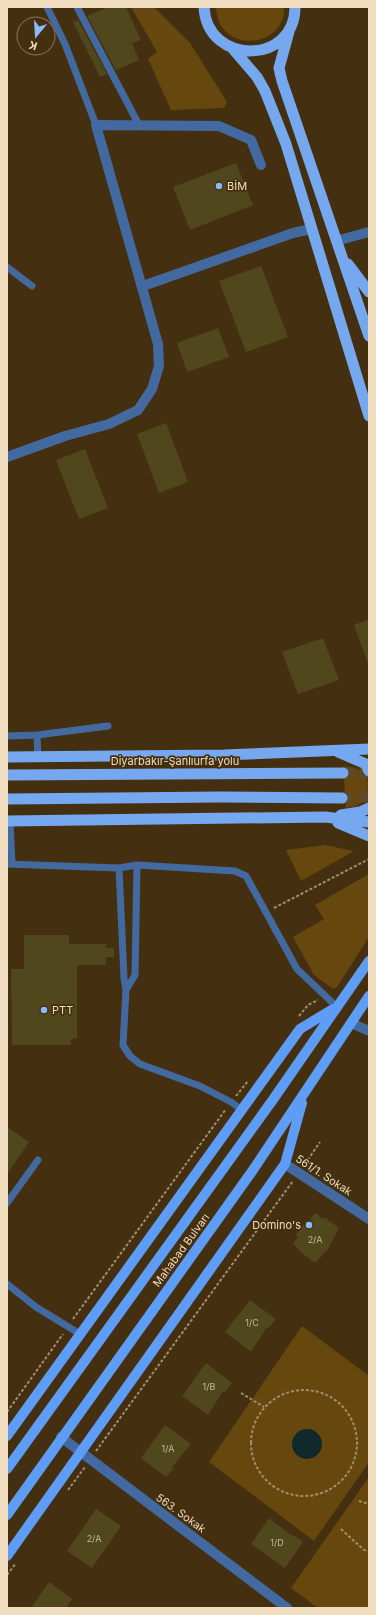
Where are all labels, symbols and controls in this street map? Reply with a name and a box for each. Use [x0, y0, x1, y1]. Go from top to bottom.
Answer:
north arrow [16, 16, 56, 56]
text: K [27, 38, 39, 53]
place label: BİM [227, 179, 247, 193]
marker: BİM [214, 181, 224, 191]
street label: Diyarbakır-Şanlıurfa yolu [111, 754, 239, 768]
place label: PTT [52, 1003, 73, 1017]
marker: PTT [39, 1005, 49, 1015]
street label: 561/1. Sokak [293, 1152, 355, 1198]
street label: Mahabad Bulvarı [150, 1211, 212, 1289]
place label: Domino's [252, 1218, 301, 1232]
marker: Domino's [304, 1220, 314, 1230]
house number: 2/A [308, 1234, 322, 1245]
house number: 1/C [245, 1317, 259, 1328]
house number: 1/B [203, 1381, 216, 1392]
house number: 1/A [162, 1443, 174, 1454]
street label: 563. Sokak [153, 1490, 209, 1536]
house number: 2/A [87, 1533, 101, 1544]
house number: 1/D [270, 1537, 284, 1548]

